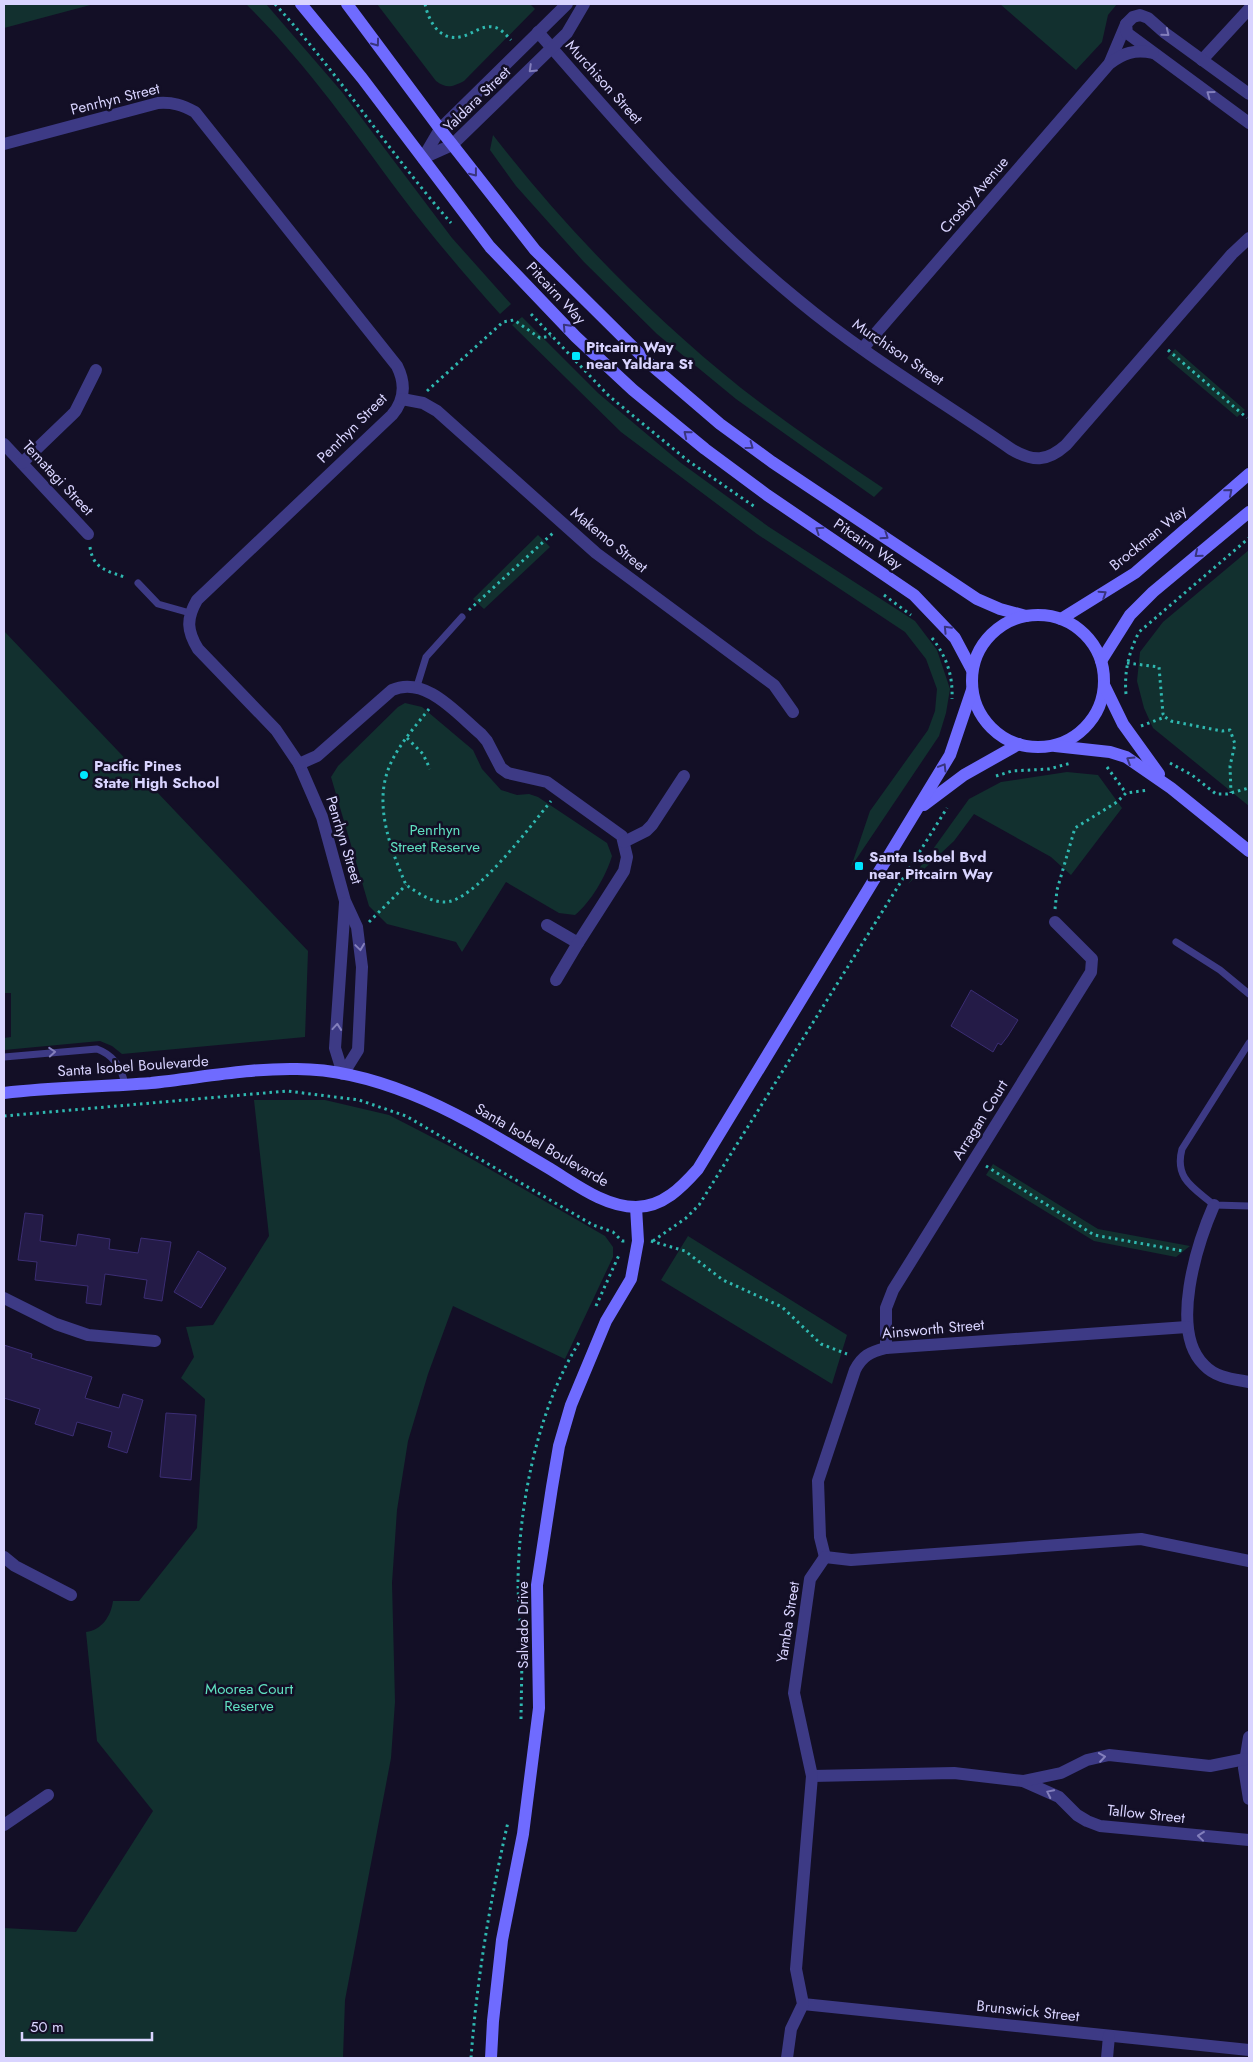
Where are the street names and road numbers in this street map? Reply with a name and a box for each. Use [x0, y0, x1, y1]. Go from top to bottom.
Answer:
street label: Murchison Street [560, 35, 648, 129]
street label: Yaldara Street [438, 61, 516, 137]
street label: Penrhyn Street [68, 77, 162, 121]
street label: Crosby Avenue [934, 152, 1014, 238]
street label: Pitcairn Way [521, 257, 591, 330]
street label: Murchison Street [848, 313, 949, 391]
street label: Penrhyn Street [312, 388, 392, 468]
street label: Tematagi Street [17, 436, 99, 521]
street label: Brockman Way [1105, 500, 1192, 576]
street label: Makemo Street [566, 502, 653, 578]
street label: Pitcairn Way [829, 513, 907, 575]
street label: Penrhyn Street [320, 793, 368, 887]
street label: Santa Isobel Boulevarde [57, 1050, 210, 1082]
street label: Arragan Court [947, 1075, 1014, 1164]
street label: Santa Isobel Boulevarde [471, 1098, 613, 1193]
street label: Ainsworth Street [881, 1314, 986, 1344]
street label: Yamba Street [771, 1579, 805, 1664]
street label: Salvado Drive [512, 1581, 534, 1669]
street label: Tallow Street [1106, 1799, 1186, 1829]
street label: Brunswick Street [975, 1995, 1081, 2027]

